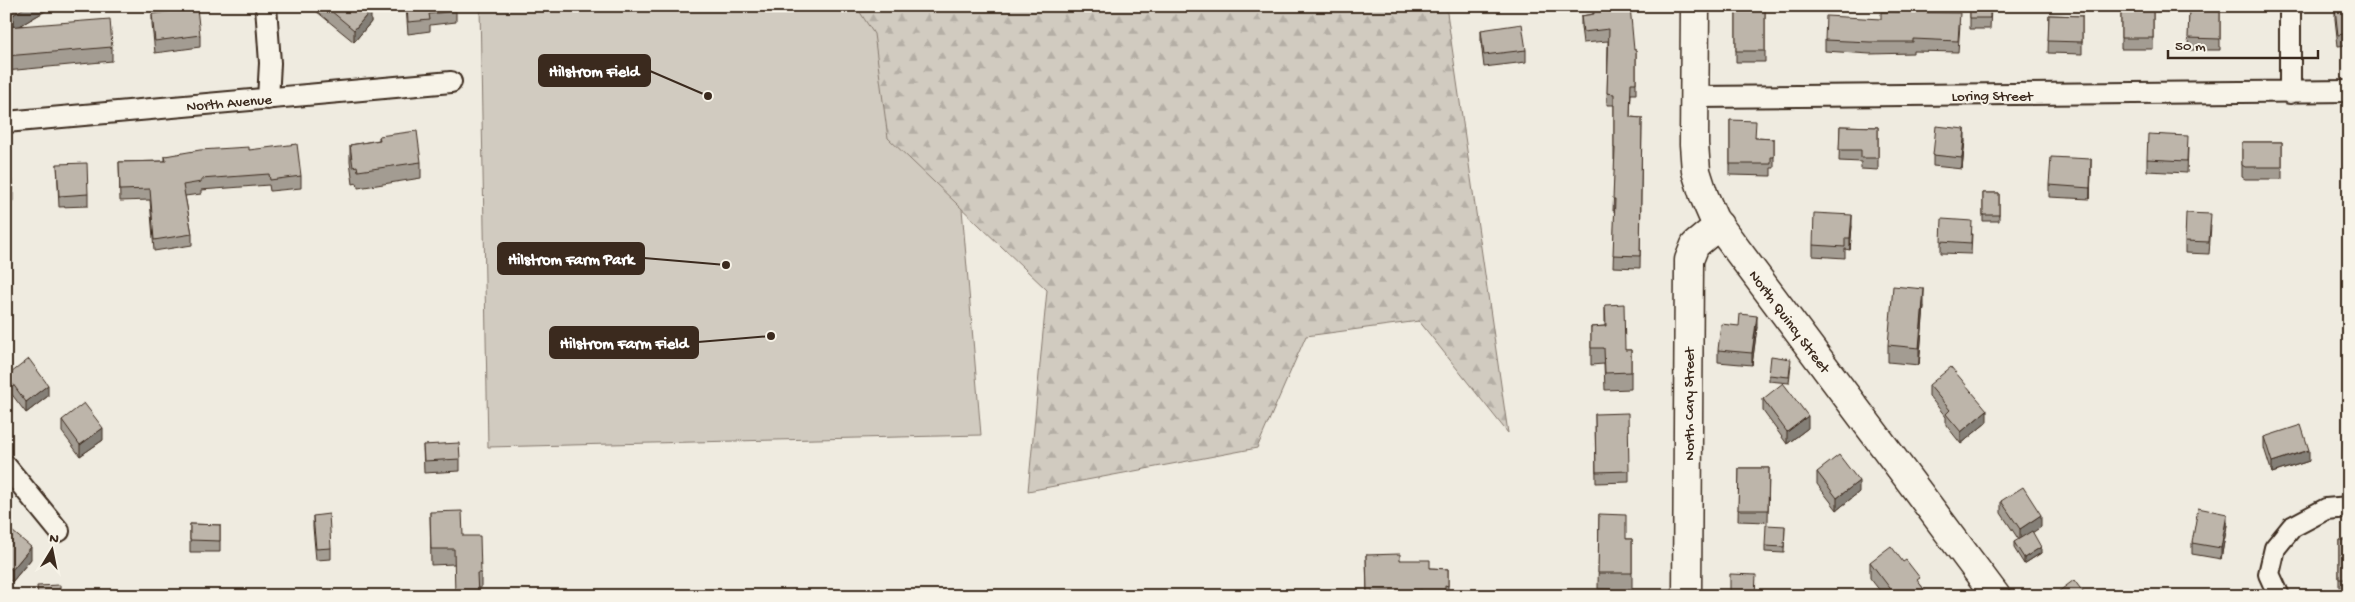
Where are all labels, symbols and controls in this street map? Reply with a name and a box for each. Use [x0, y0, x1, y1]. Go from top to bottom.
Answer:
scale bar [2168, 28, 2318, 60]
text: 50 m [2175, 38, 2206, 56]
callout: Hilstrom Field [539, 55, 650, 86]
text: Hilstrom Field [549, 64, 641, 83]
street label: Loring Street [1951, 88, 2034, 106]
street label: North Avenue [186, 91, 273, 117]
callout: Hilstrom Farm Park [498, 243, 644, 274]
text: Hilstrom Farm Park [508, 252, 636, 271]
street label: North Quincy Street [1744, 267, 1834, 379]
callout: Hilstrom Farm Field [550, 327, 698, 358]
text: Hilstrom Farm Field [560, 336, 690, 355]
street label: North Cary Street [1681, 345, 1699, 461]
north arrow [28, 524, 78, 574]
text: N [48, 530, 60, 549]

